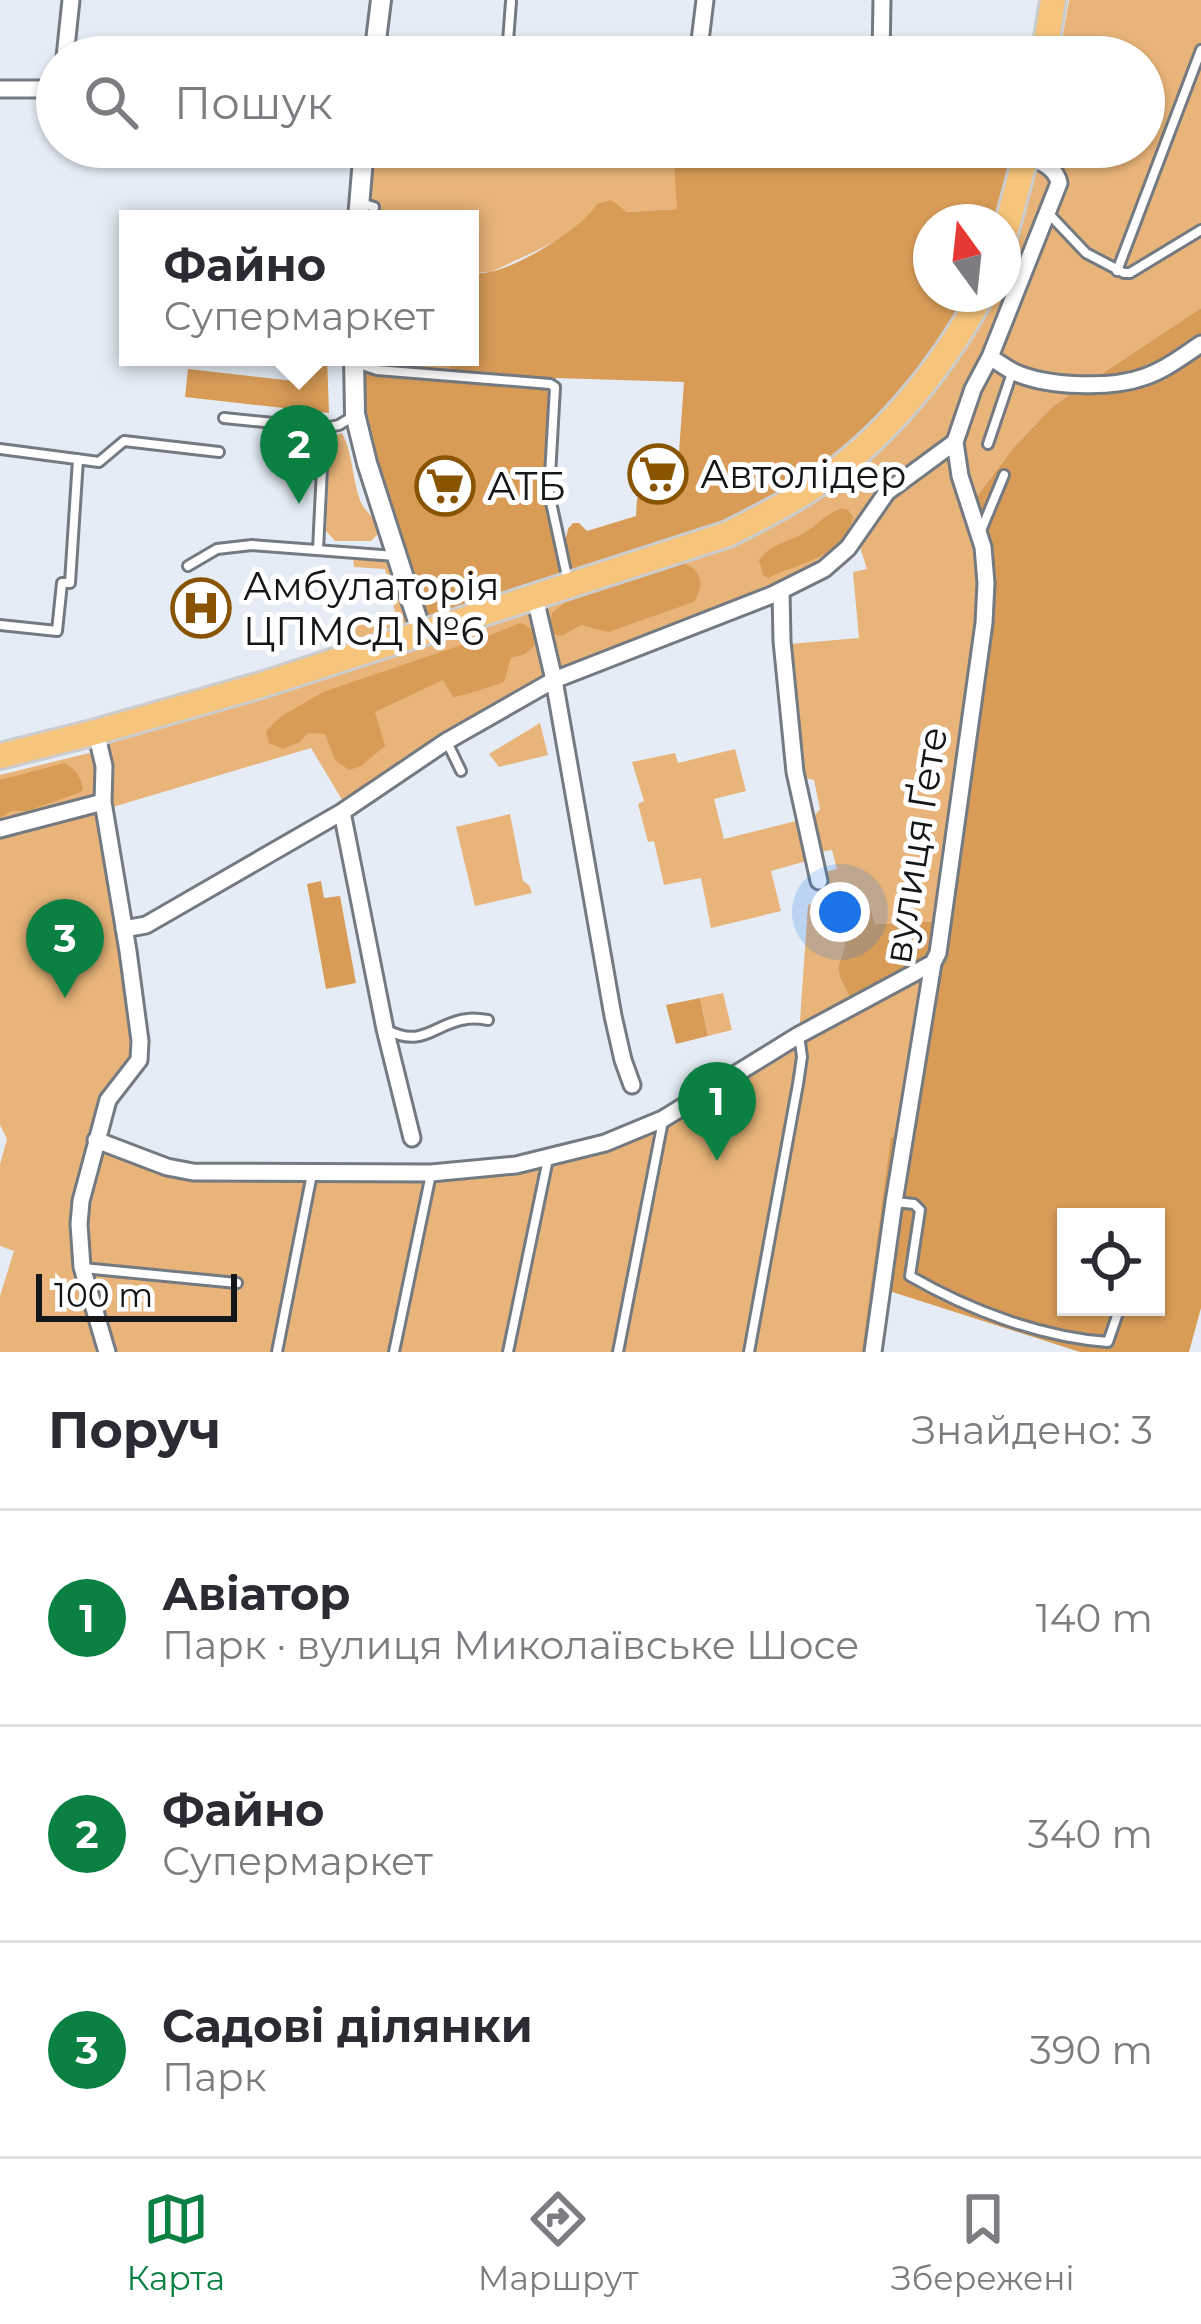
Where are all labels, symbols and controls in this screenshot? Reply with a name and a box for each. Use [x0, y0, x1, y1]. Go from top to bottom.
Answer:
search box [36, 36, 1165, 168]
icon: search [78, 69, 144, 135]
text: Пошук [174, 75, 333, 130]
north arrow [913, 204, 1021, 312]
popup [119, 210, 479, 366]
text: Файно [164, 237, 326, 292]
text: Супермаркет [164, 292, 434, 340]
pin: 2 [260, 405, 338, 504]
supermarket icon: Автолідер [627, 443, 689, 505]
place label: Автолідер [700, 450, 906, 498]
supermarket icon: АТБ [414, 455, 476, 517]
place label: АТБ [487, 462, 566, 510]
place label: Амбулаторія ЦПМСД №6 [243, 562, 500, 655]
hospital icon: Амбулаторія ЦПМСД №6 [170, 577, 232, 639]
street label: вулиця Ґете [873, 723, 957, 967]
your location [810, 882, 870, 942]
pin: 3 [26, 899, 104, 998]
pin: 1 [678, 1062, 756, 1161]
map controls [1057, 1208, 1165, 1316]
button: locate [1057, 1208, 1165, 1316]
scale bar [36, 1268, 237, 1321]
text: 100 m [54, 1275, 153, 1315]
text: Поруч [48, 1399, 221, 1461]
text: Знайдено: 3 [912, 1406, 1153, 1454]
text: Авіатор [162, 1566, 351, 1621]
text: 1 [79, 1594, 95, 1642]
text: 140 m [1036, 1594, 1153, 1642]
text: Парк · вулиця Миколаївське Шосе [162, 1621, 859, 1669]
text: Файно [162, 1782, 325, 1837]
text: 2 [75, 1810, 99, 1858]
text: 340 m [1028, 1810, 1153, 1858]
text: Супермаркет [162, 1837, 433, 1885]
text: Садові ділянки [162, 1998, 533, 2053]
text: 3 [75, 2026, 99, 2074]
text: 390 m [1030, 2026, 1153, 2074]
text: Парк [162, 2053, 266, 2101]
tab: Карта [126, 2186, 225, 2298]
tab: Маршрут [478, 2186, 638, 2298]
tab: Збережені [891, 2186, 1075, 2298]

